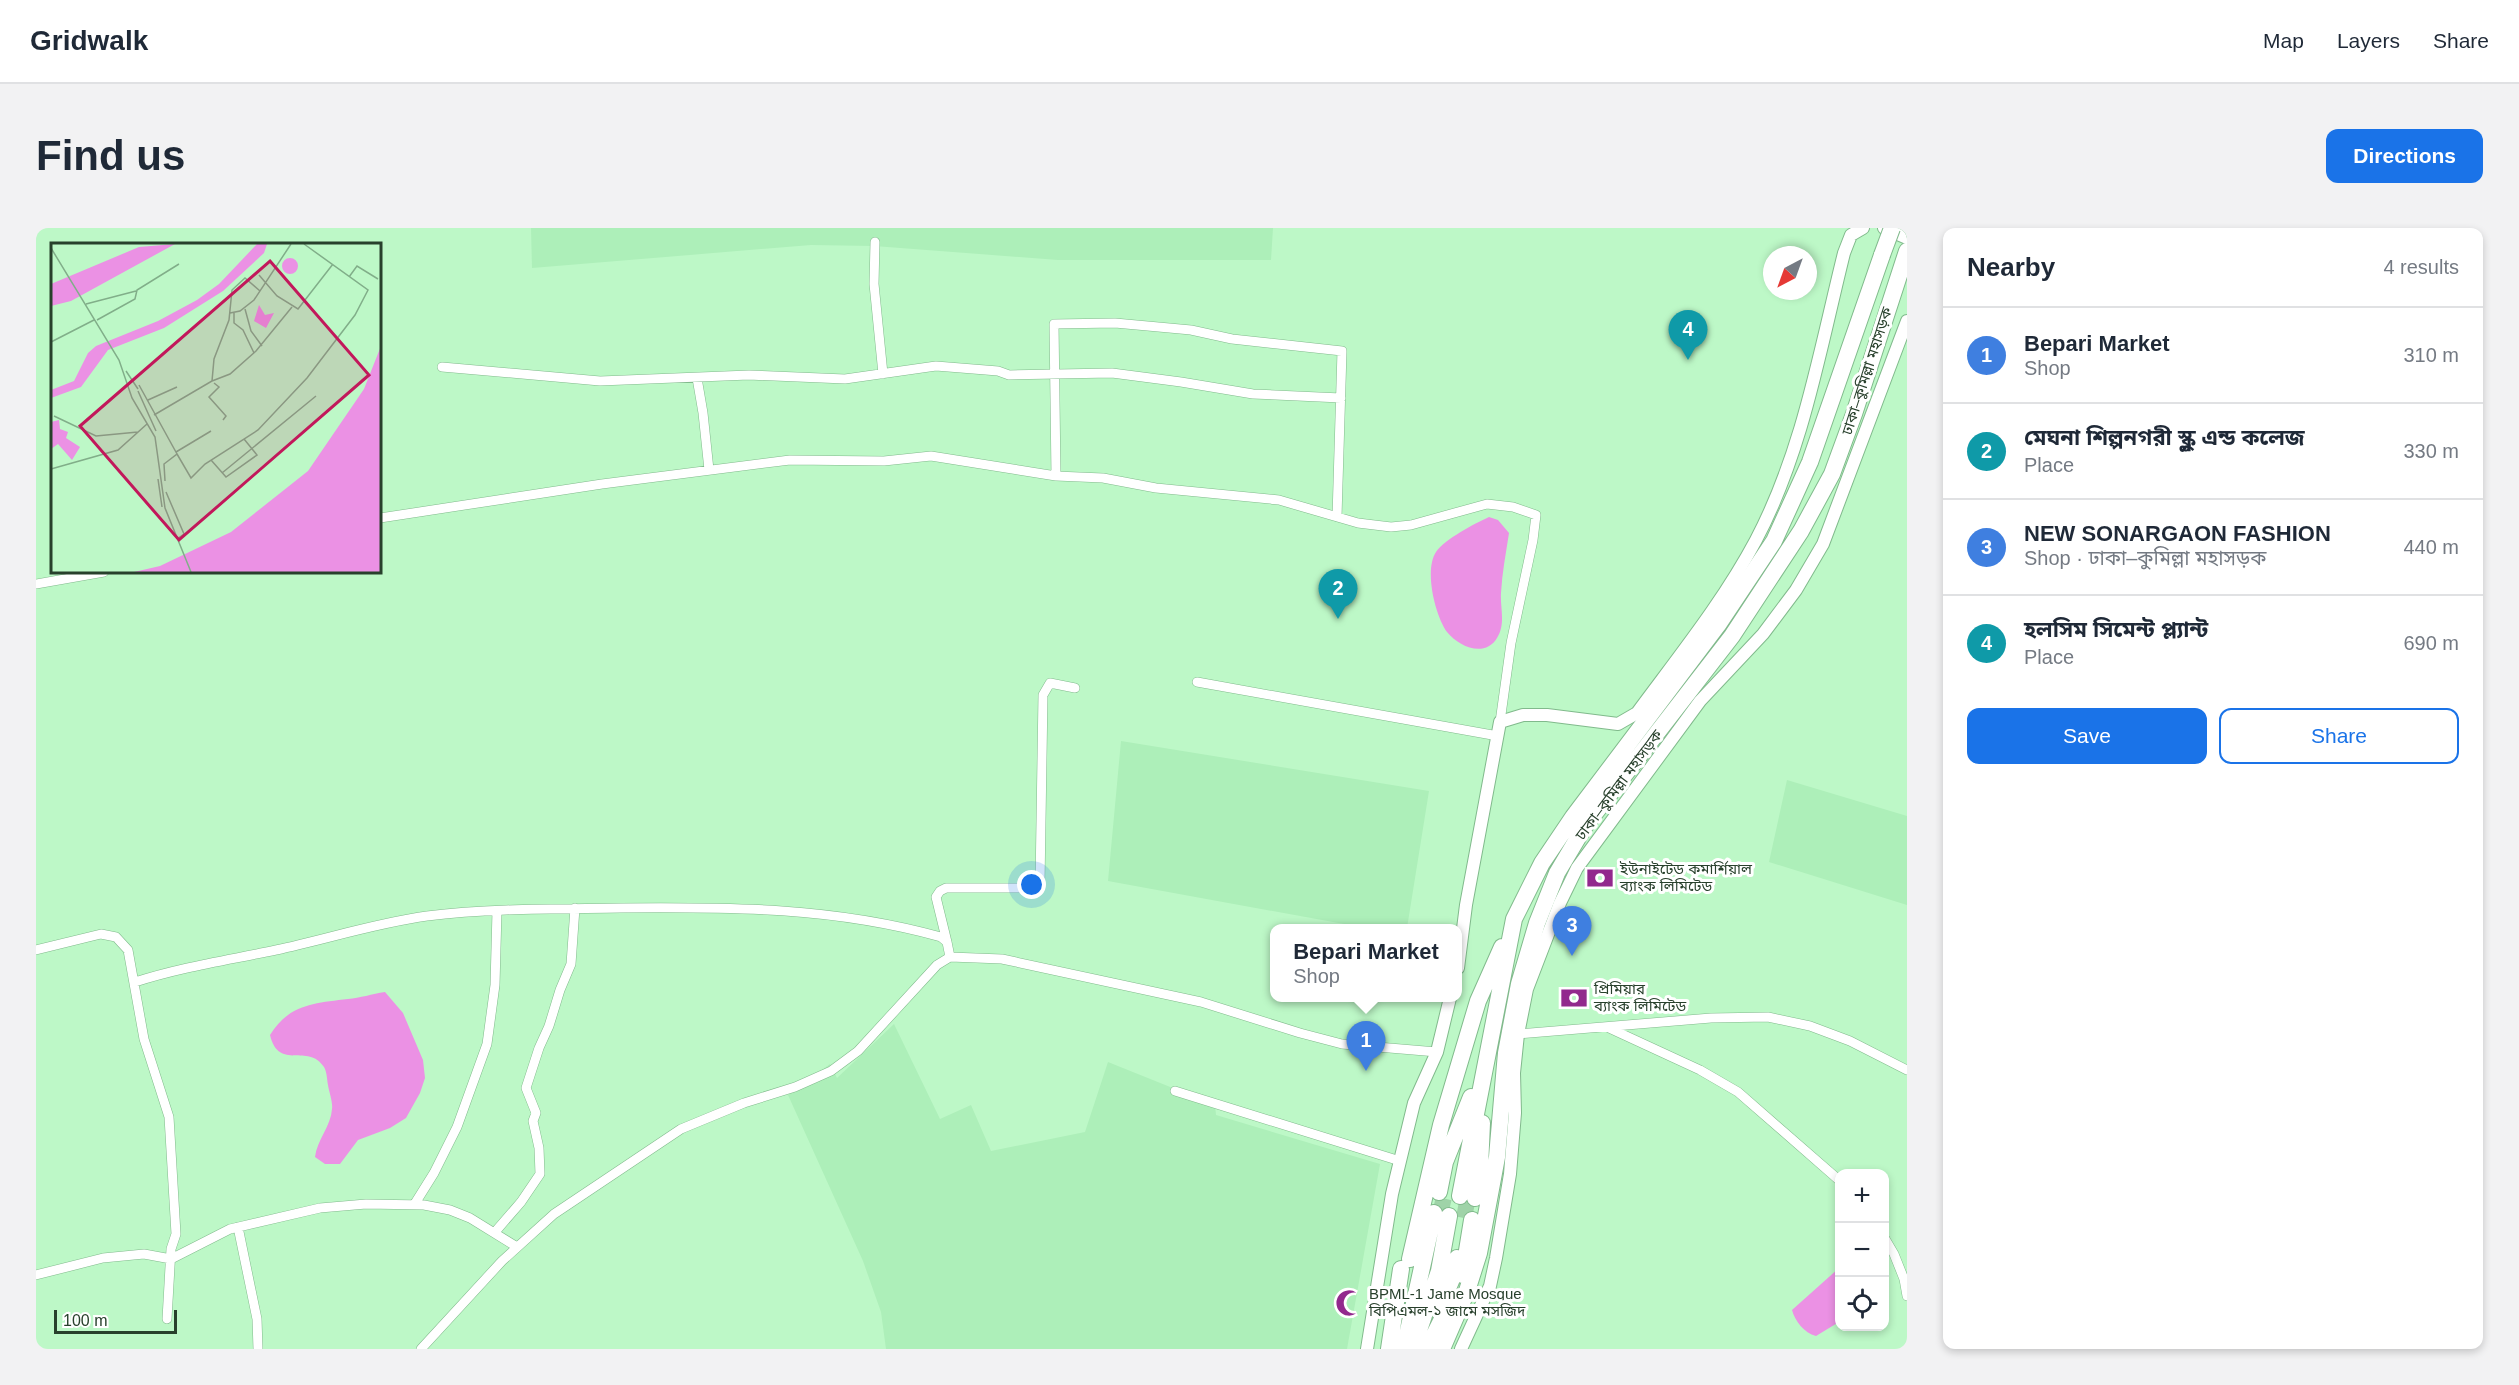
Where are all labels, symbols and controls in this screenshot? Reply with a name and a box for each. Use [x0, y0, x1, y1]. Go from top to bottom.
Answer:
text: Gridwalk [30, 25, 148, 56]
text: Map [2263, 29, 2304, 52]
text: Layers [2337, 29, 2400, 52]
text: Share [2433, 29, 2489, 52]
button: Directions [2326, 129, 2483, 183]
text: Find us [36, 132, 185, 179]
inset map [51, 243, 381, 573]
north arrow [1763, 246, 1817, 300]
text: Nearby [1967, 252, 2055, 282]
text: 4 results [2383, 256, 2459, 278]
street label: ঢাকা–কুমিল্লা মহাসড়ক [1838, 304, 1896, 438]
pin: 4 [1668, 310, 1708, 360]
text: Bepari Market [2024, 331, 2170, 356]
text: 1 [1981, 344, 1992, 366]
text: 310 m [2403, 344, 2459, 366]
text: Shop [2024, 357, 2071, 379]
text: মেঘনা শিল্পনগরী স্কুল এন্ড কলেজ [2024, 425, 2305, 450]
text: 2 [1981, 440, 1992, 462]
text: 330 m [2403, 440, 2459, 462]
text: Place [2024, 454, 2074, 476]
text: NEW SONARGAON FASHION [2024, 521, 2331, 546]
text: 3 [1981, 536, 1992, 558]
text: 440 m [2403, 536, 2459, 558]
text: Shop · ঢাকা–কুমিল্লা মহাসড়ক [2024, 547, 2266, 569]
pin: 2 [1318, 570, 1358, 619]
text: হলসিম সিমেন্ট প্ল্যান্ট [2024, 617, 2208, 642]
text: 4 [1981, 632, 1992, 654]
text: 690 m [2403, 632, 2459, 654]
text: Place [2024, 646, 2074, 668]
button: Save [1967, 708, 2207, 764]
button: Share [2219, 708, 2459, 764]
street label: ঢাকা–কুমিল্লা মহাসড়ক [1571, 726, 1667, 844]
place label: ইউনাইটেড কমার্শিয়াল ব্যাংক লিমিটেড [1619, 860, 1753, 894]
bank icon: ইউনাইটেড কমার্শিয়াল ব্যাংক লিমিটেড [1585, 863, 1615, 893]
your location [1017, 870, 1046, 899]
pin: 3 [1552, 906, 1592, 956]
popup [1270, 924, 1462, 1002]
text: Bepari Market [1293, 939, 1439, 964]
text: Shop [1293, 965, 1340, 987]
place label: প্রিমিয়ার ব্যাংক লিমিটেড [1593, 980, 1687, 1014]
bank icon: প্রিমিয়ার ব্যাংক লিমিটেড [1559, 983, 1589, 1013]
pin: 1 [1346, 1022, 1386, 1071]
map controls [1835, 1169, 1889, 1331]
button: + [1835, 1169, 1889, 1223]
button: − [1835, 1223, 1889, 1277]
button: locate [1835, 1277, 1889, 1331]
place label: BPML-1 Jame Mosque বিপিএমল-১ জামে মসজিদ [1368, 1285, 1526, 1319]
mosque icon: BPML-1 Jame Mosque বিপিএমল-১ জামে মসজিদ [1334, 1288, 1364, 1318]
scale bar [54, 1307, 177, 1334]
text: 100 m [63, 1312, 107, 1329]

